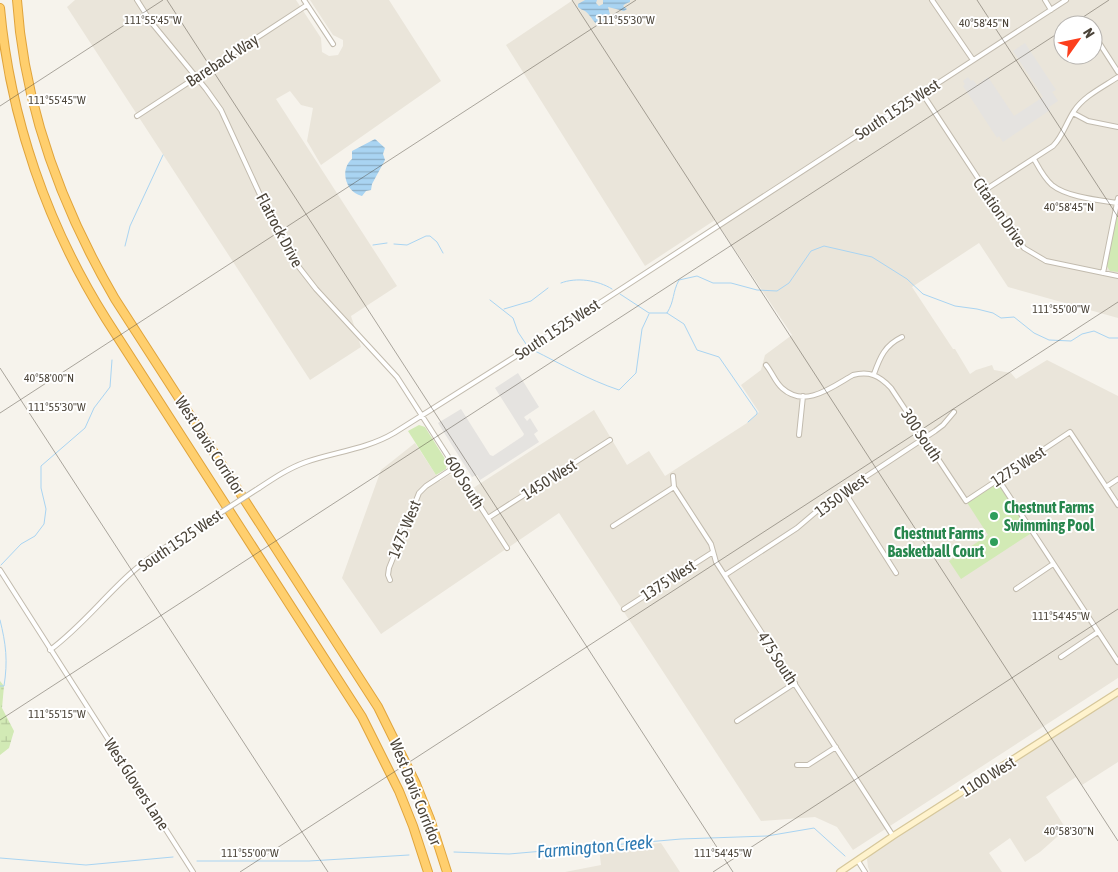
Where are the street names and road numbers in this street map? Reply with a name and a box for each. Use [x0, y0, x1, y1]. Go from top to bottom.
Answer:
street label: Bareback Way [183, 30, 262, 91]
street label: South 1525 West [851, 75, 943, 143]
street label: Citation Drive [970, 174, 1030, 250]
street label: Flatrock Drive [253, 190, 307, 270]
street label: South 1525 West [511, 295, 603, 363]
street label: West Davis Corridor [172, 393, 248, 498]
street label: 300 South [898, 405, 946, 465]
street label: 1275 West [988, 442, 1049, 490]
street label: 600 South [442, 452, 488, 512]
street label: 1450 West [518, 455, 580, 503]
street label: 1350 West [811, 470, 871, 520]
street label: 1475 West [384, 497, 424, 561]
street label: South 1525 West [135, 505, 226, 575]
street label: 1375 West [638, 556, 699, 604]
street label: 475 South [754, 628, 802, 688]
street label: West Glovers Lane [101, 735, 173, 833]
street label: West Davis Corridor [386, 736, 446, 848]
street label: 1100 West [957, 752, 1019, 800]

